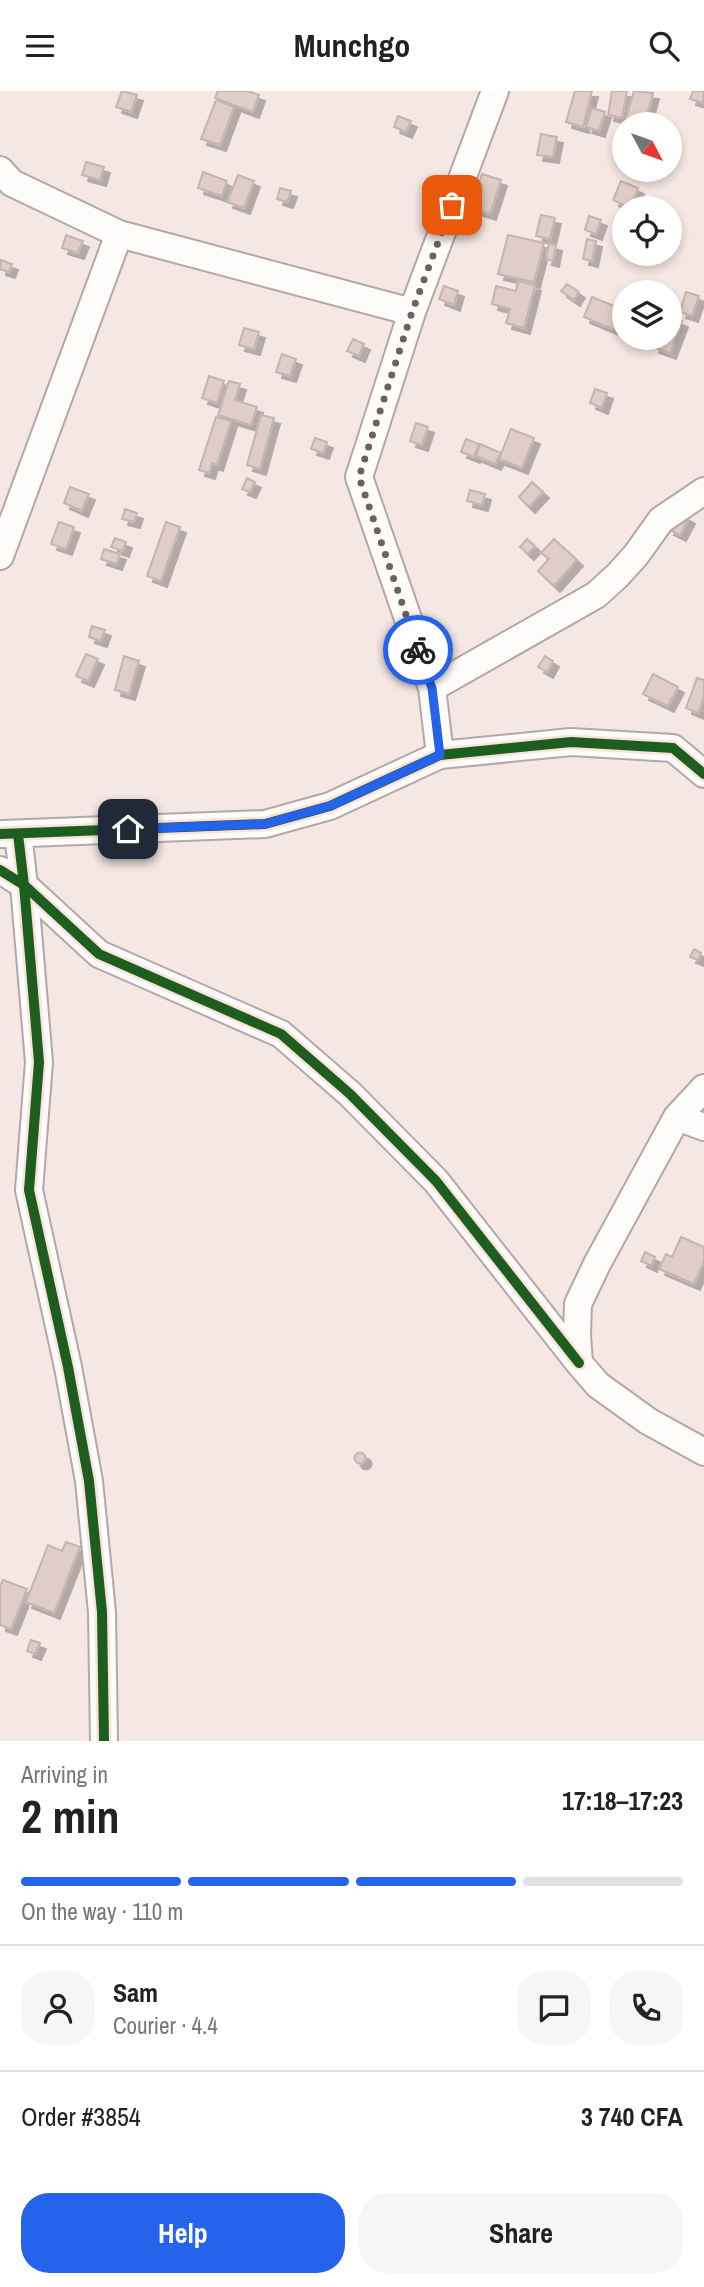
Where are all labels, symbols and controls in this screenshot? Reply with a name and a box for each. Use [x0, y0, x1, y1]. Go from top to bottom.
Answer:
text: Munchgo [294, 24, 410, 67]
icon: menu [21, 27, 59, 65]
icon: search [645, 27, 683, 65]
north arrow [612, 112, 682, 182]
map controls [612, 112, 682, 350]
pin [422, 175, 482, 235]
icon: bag [433, 186, 471, 224]
button: locate [612, 196, 682, 266]
button: layers [612, 280, 682, 350]
courier [383, 615, 453, 685]
icon: bike [399, 631, 437, 669]
pin [98, 799, 158, 859]
icon: home [109, 810, 147, 848]
text: Arriving in [21, 1759, 108, 1790]
text: 17:18–17:23 [562, 1783, 683, 1818]
text: 2 min [21, 1785, 120, 1847]
text: On the way · 110 m [21, 1896, 183, 1927]
button: person [21, 1971, 95, 2045]
button: chat [517, 1971, 591, 2045]
button: phone [609, 1971, 683, 2045]
text: Sam [113, 1975, 158, 2010]
text: Courier · 4.4 [113, 2010, 218, 2041]
text: Order #3854 [21, 2099, 141, 2134]
text: 3 740 CFA [581, 2099, 683, 2134]
button: Help [21, 2193, 345, 2273]
button: Share [359, 2193, 683, 2273]

